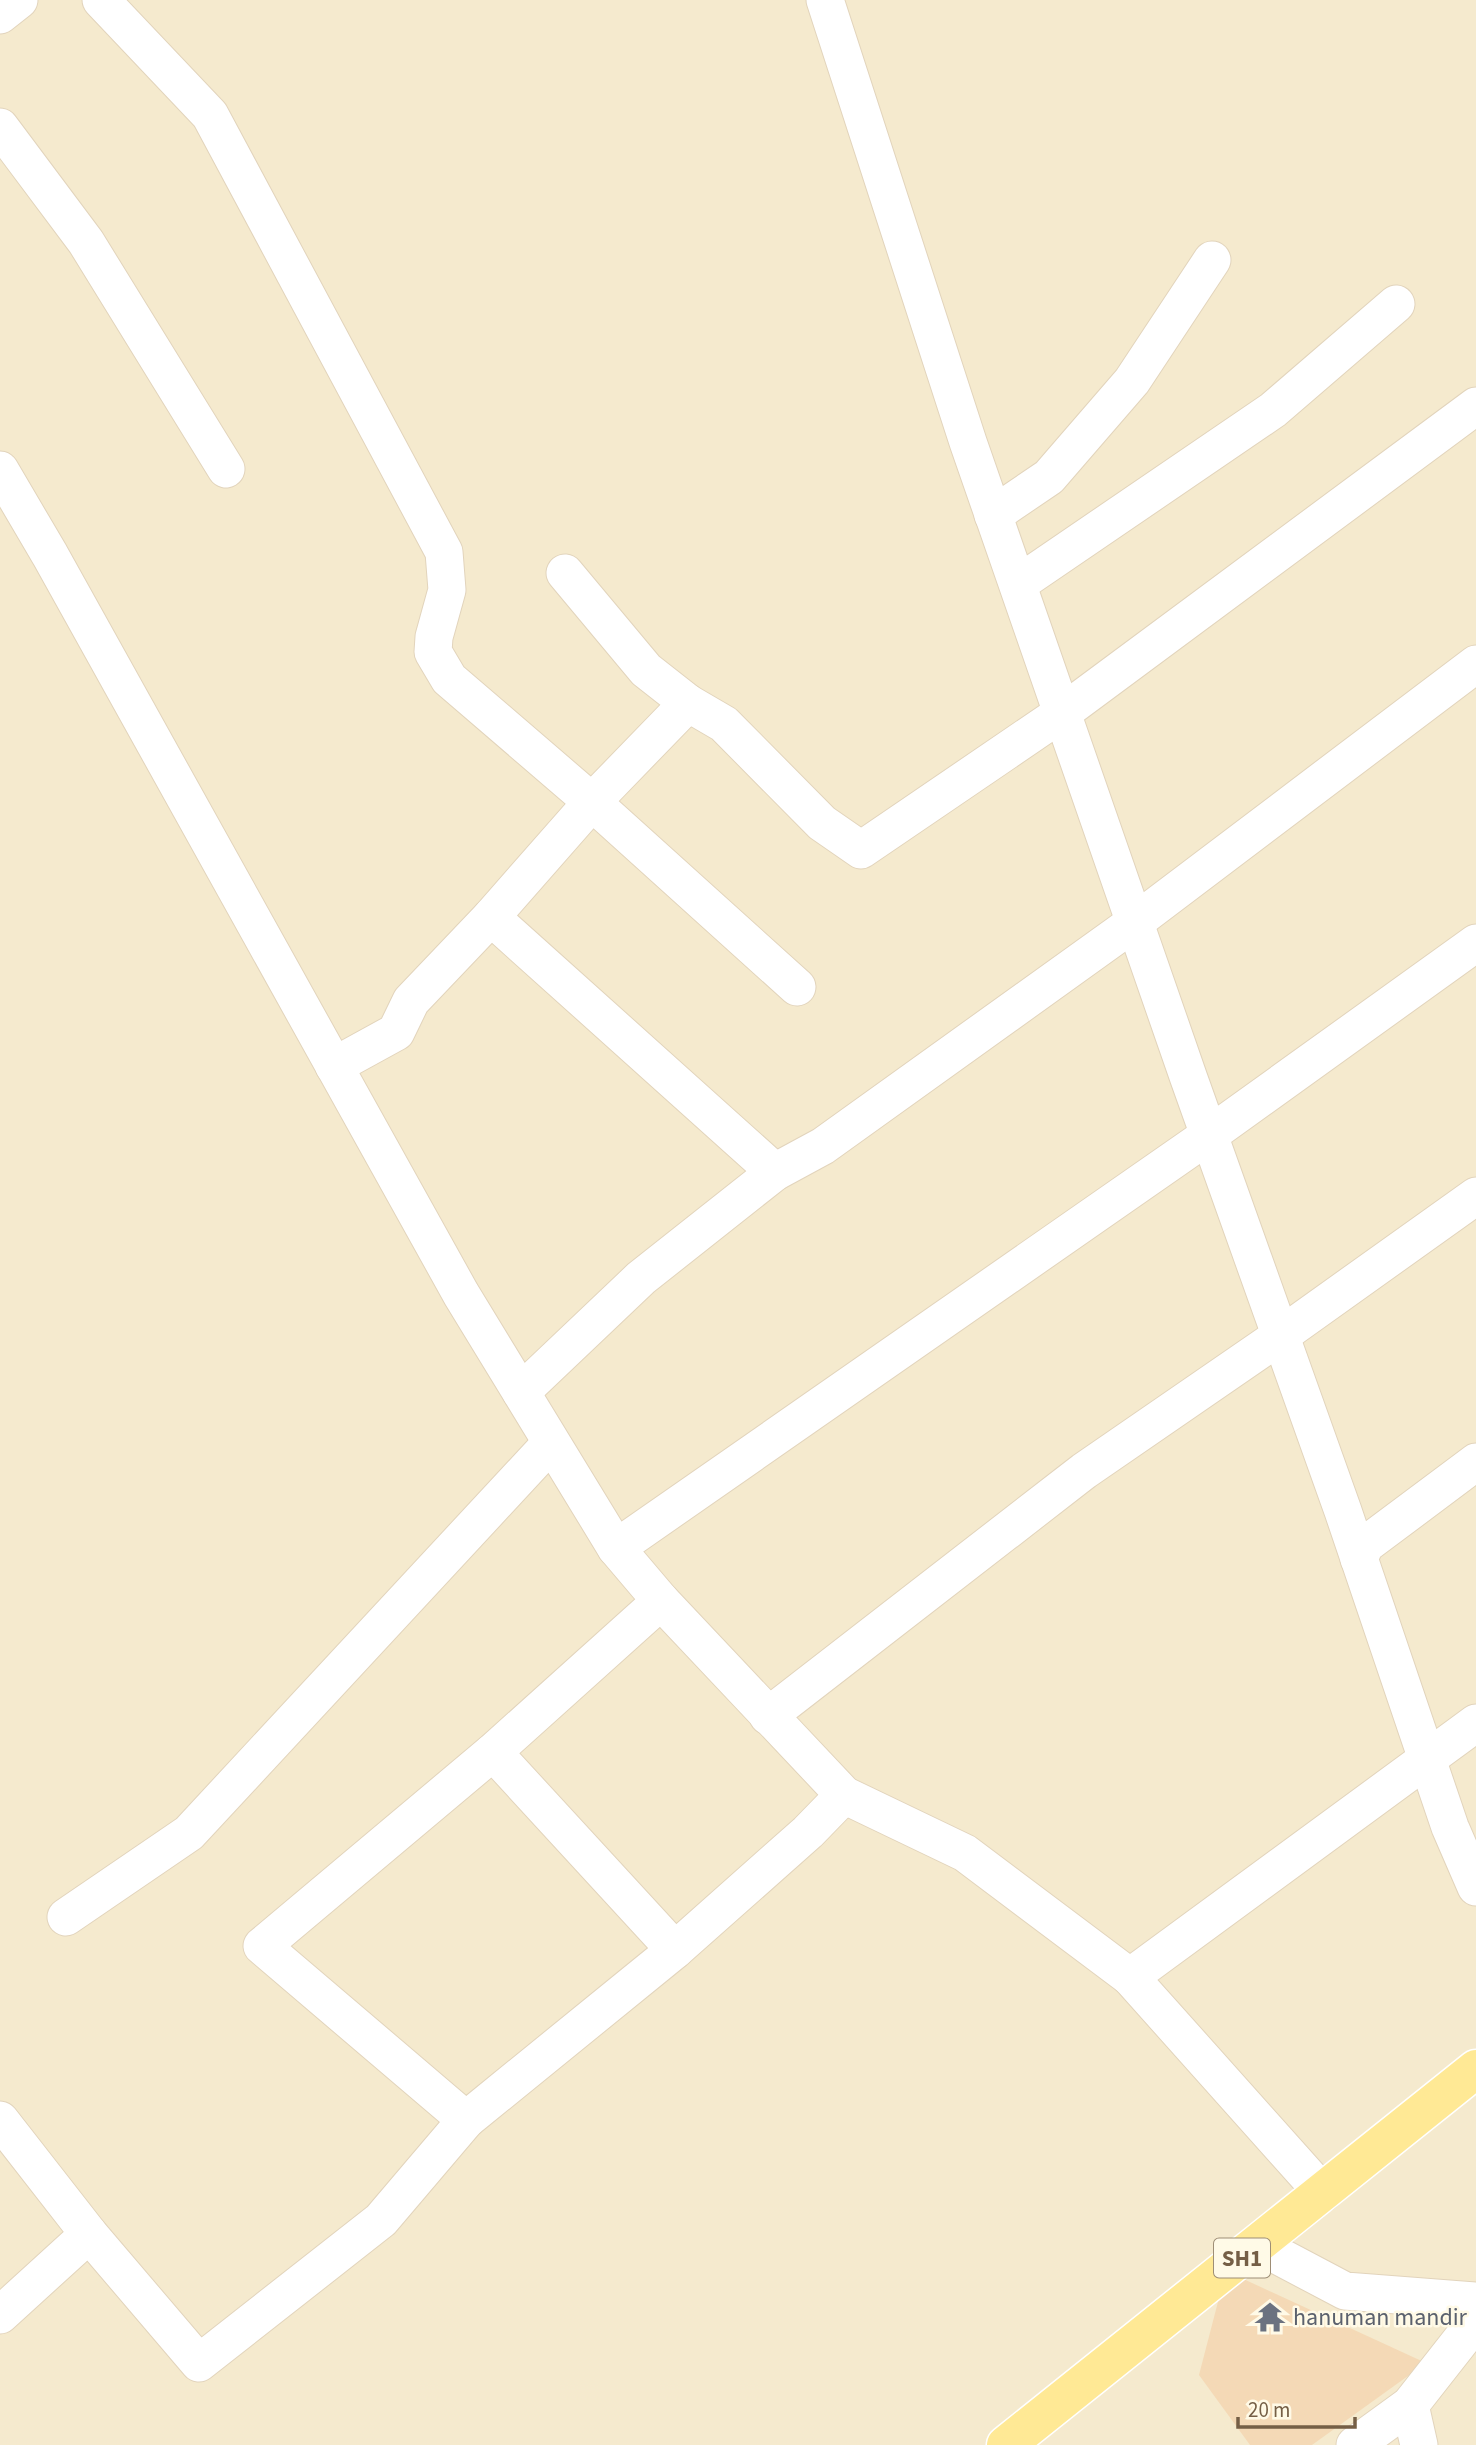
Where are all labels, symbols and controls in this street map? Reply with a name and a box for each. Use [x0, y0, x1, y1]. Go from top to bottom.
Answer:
road number: SH1 [1214, 2238, 1270, 2278]
temple icon: hanuman mandir [1253, 2300, 1287, 2334]
place label: hanuman mandir [1293, 2300, 1468, 2335]
scale bar [1238, 2386, 1355, 2430]
text: 20 m [1248, 2395, 1290, 2425]

